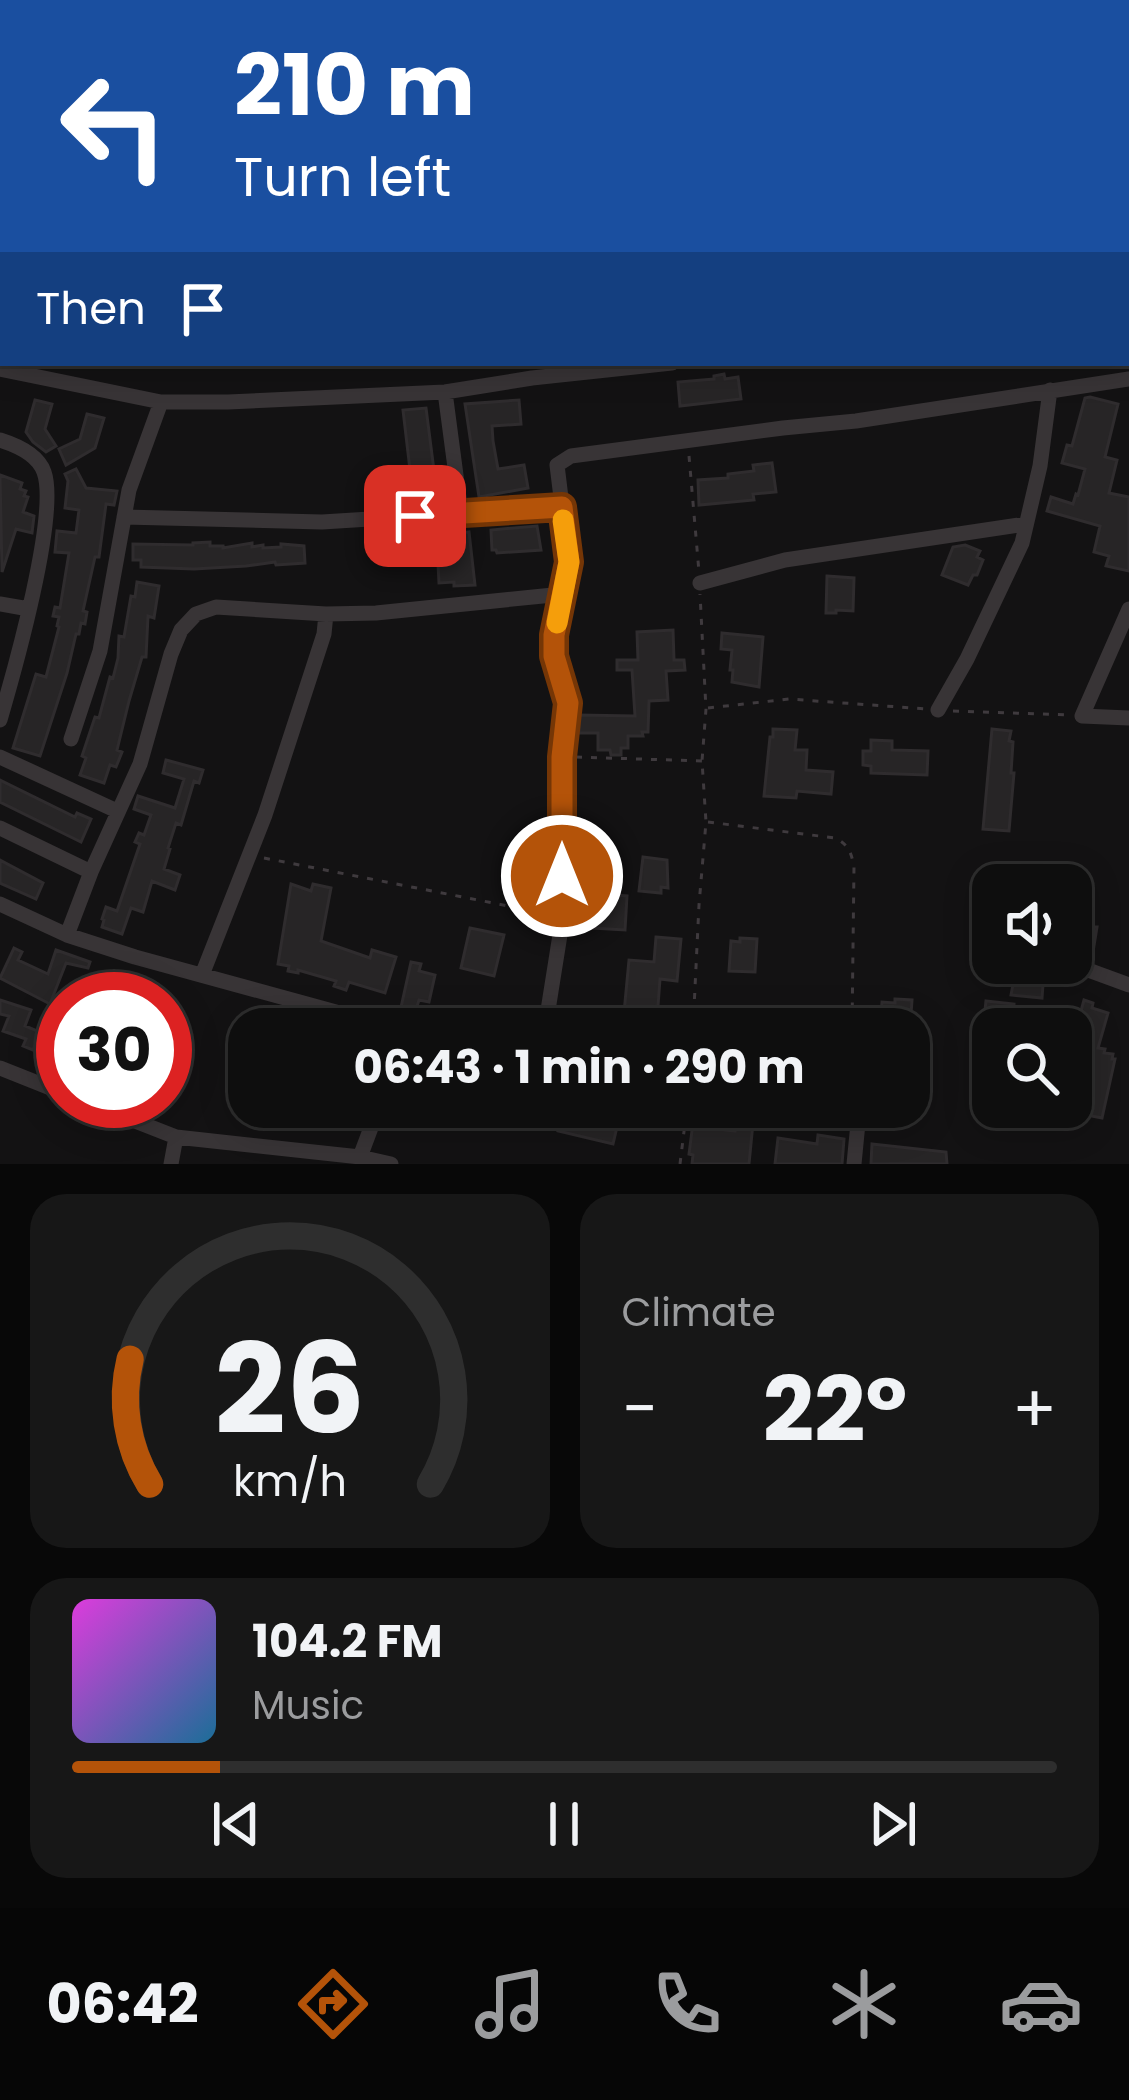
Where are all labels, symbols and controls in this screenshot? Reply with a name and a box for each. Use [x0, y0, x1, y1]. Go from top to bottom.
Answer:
text: 210 m [234, 27, 475, 144]
icon: left [36, 48, 192, 204]
text: Turn left [234, 139, 451, 215]
icon: arrive [170, 276, 236, 342]
text: Then [36, 277, 146, 340]
pin [364, 465, 466, 567]
icon: arrive [382, 483, 448, 549]
position arrow [499, 813, 625, 939]
map controls [972, 864, 1092, 1128]
button: sound [972, 864, 1092, 984]
speed limit sign: 30 [36, 972, 192, 1128]
button: search [972, 1008, 1092, 1128]
text: 06:43 · 1 min · 290 m [353, 1036, 805, 1099]
text: Climate [622, 1285, 776, 1340]
text: 26 [214, 1302, 365, 1477]
text: 22° [763, 1346, 907, 1473]
text: − [622, 1363, 658, 1455]
text: + [1012, 1363, 1057, 1455]
text: km/h [233, 1451, 347, 1511]
text: 104.2 FM [252, 1610, 443, 1673]
text: Music [252, 1678, 364, 1733]
icon: previous [203, 1791, 269, 1857]
icon: pause [531, 1791, 597, 1857]
icon: next [860, 1791, 926, 1857]
icon: directions [291, 1962, 375, 2046]
icon: music [468, 1962, 552, 2046]
icon: phone [645, 1962, 729, 2046]
icon: climate [822, 1962, 906, 2046]
icon: car [999, 1962, 1083, 2046]
text: 06:42 [46, 1966, 199, 2042]

